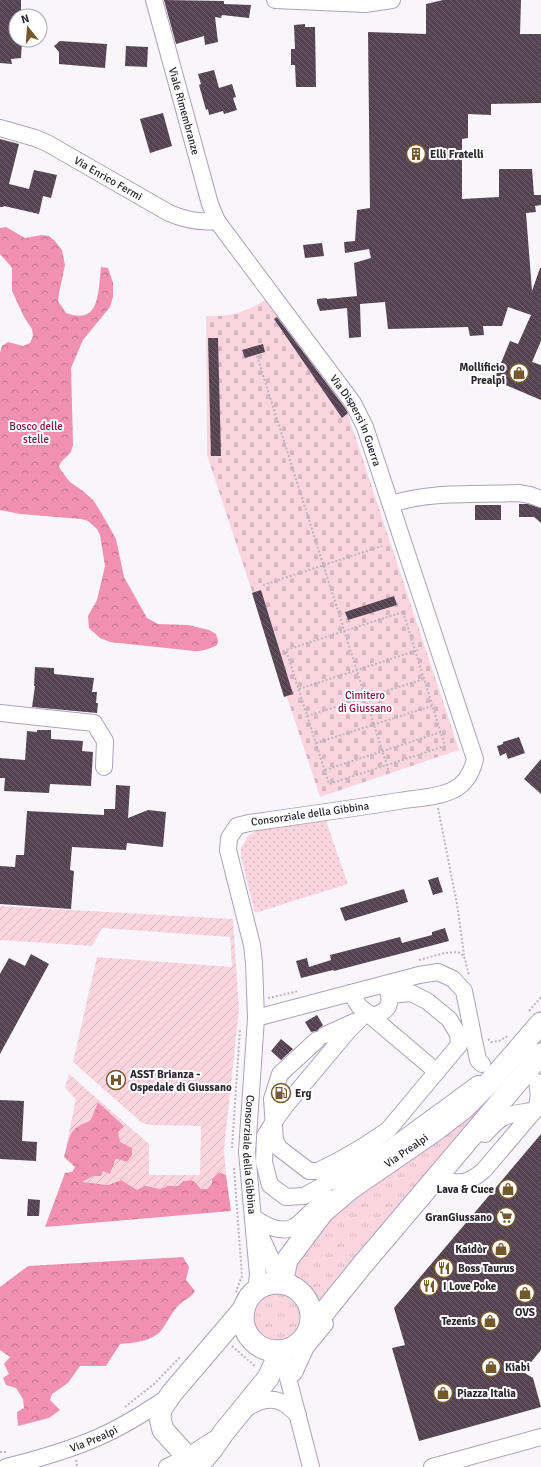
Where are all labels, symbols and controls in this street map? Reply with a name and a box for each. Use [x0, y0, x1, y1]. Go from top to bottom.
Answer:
north arrow [8, 8, 48, 48]
text: N [20, 12, 31, 26]
street label: Viale Rimembranze [166, 66, 203, 156]
building icon: Elli Fratelli [405, 143, 427, 165]
place label: Elli Fratelli [430, 148, 484, 161]
street label: Via Enrico Fermi [72, 153, 145, 203]
place label: Mollificio Prealpi [459, 361, 505, 387]
shop icon: Mollificio Prealpi [508, 362, 530, 384]
street label: Via Dispersi in Guerra [327, 372, 384, 468]
park label: Bosco delle stelle [9, 420, 63, 446]
park label: Cimitero di Giussano [338, 689, 392, 715]
street label: Consorziale della Gibbina [250, 799, 370, 829]
place label: ASST Brianza - Ospedale di Giussano [130, 1068, 232, 1094]
hospital icon: ASST Brianza - Ospedale di Giussano [105, 1069, 127, 1091]
fuel station icon: Erg [270, 1082, 292, 1104]
place label: Erg [295, 1087, 312, 1100]
street label: Consorziale della Gibbina [240, 1095, 259, 1215]
street label: Via Prealpi [382, 1131, 430, 1170]
shop icon: Lava & Cuce [497, 1178, 519, 1200]
place label: Lava & Cuce [437, 1183, 495, 1196]
supermarket icon: GranGiussano [495, 1206, 517, 1228]
place label: GranGiussano [425, 1211, 492, 1224]
shop icon: Kaidòr [490, 1238, 512, 1260]
place label: Kaidòr [455, 1243, 488, 1256]
restaurant icon: Boss Taurus [433, 1257, 455, 1279]
place label: Boss Taurus [458, 1262, 515, 1275]
restaurant icon: I Love Poke [418, 1275, 440, 1297]
place label: I Love Poke [443, 1280, 497, 1293]
shop icon: OVS [514, 1282, 536, 1304]
place label: OVS [515, 1306, 535, 1319]
shop icon: Tezenis [479, 1310, 501, 1332]
place label: Tezenis [441, 1315, 476, 1328]
shop icon: Kiabi [480, 1356, 502, 1378]
place label: Kiabi [505, 1361, 530, 1374]
shop icon: Piazza Italia [432, 1382, 454, 1404]
place label: Piazza Italia [457, 1387, 516, 1400]
street label: Via Prealpi [68, 1423, 119, 1455]

